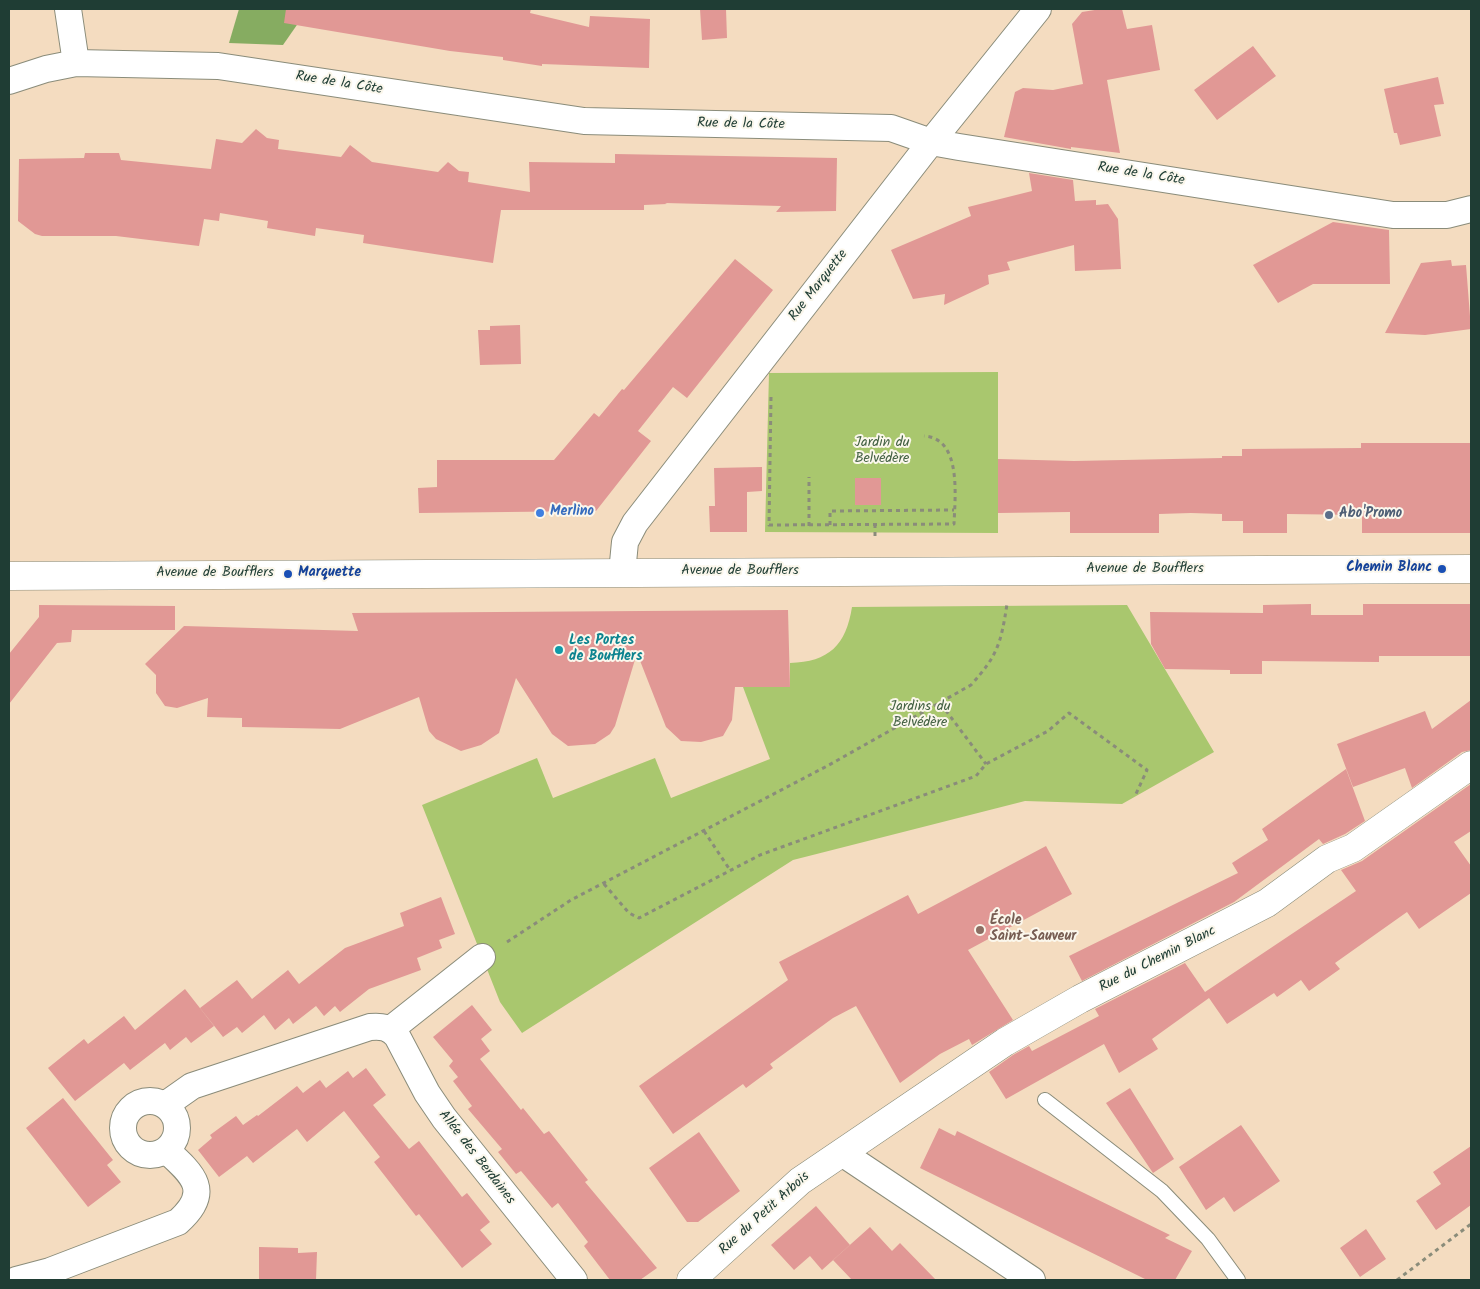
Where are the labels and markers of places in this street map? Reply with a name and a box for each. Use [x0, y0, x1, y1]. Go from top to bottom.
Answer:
place label: Merlino [550, 505, 594, 521]
marker: Merlino [534, 507, 546, 519]
place label: Abo'Promo [1339, 507, 1402, 523]
marker: Abo'Promo [1323, 509, 1335, 521]
place label: Chemin Blanc [1346, 561, 1432, 577]
marker: Chemin Blanc [1436, 563, 1448, 575]
place label: Marquette [298, 566, 361, 582]
marker: Marquette [282, 568, 294, 580]
place label: Les Portes de Boufflers [569, 634, 642, 666]
marker: Les Portes de Boufflers [553, 644, 565, 656]
place label: École Saint-Sauveur [990, 914, 1076, 946]
marker: École Saint-Sauveur [974, 924, 986, 936]

